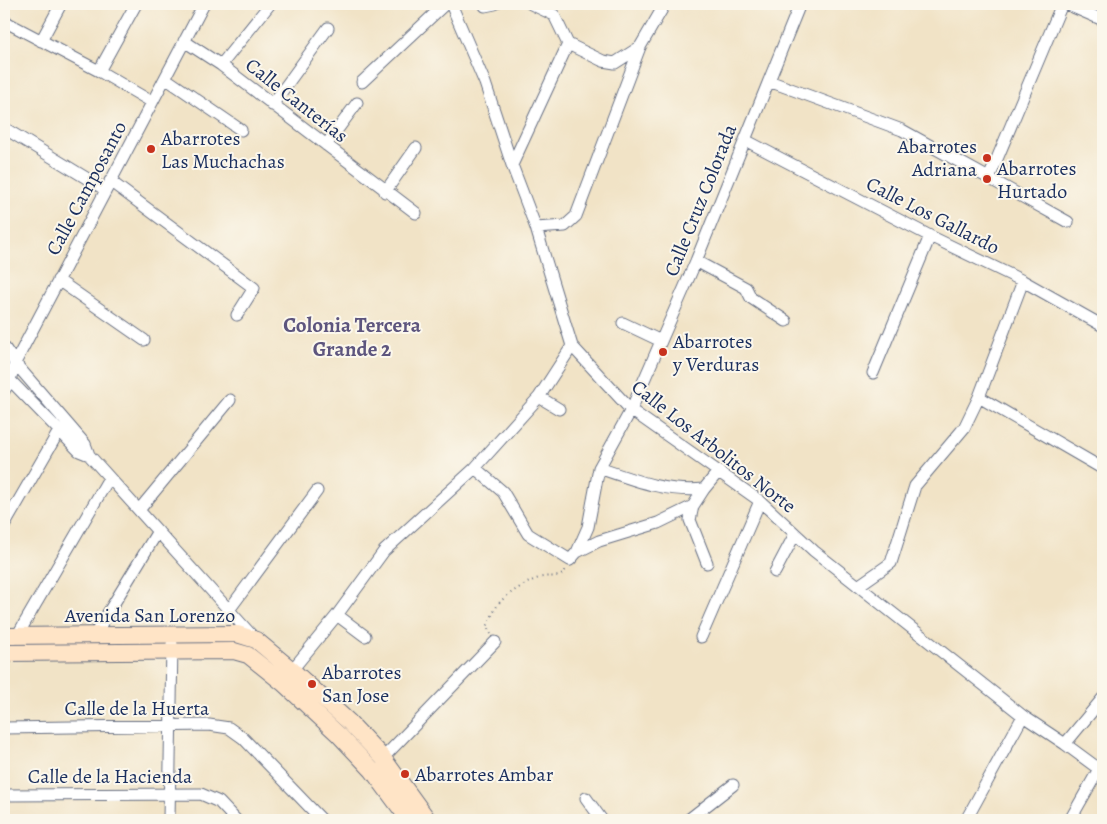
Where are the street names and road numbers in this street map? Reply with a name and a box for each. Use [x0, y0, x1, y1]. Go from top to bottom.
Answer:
street label: Calle Canterías [240, 52, 354, 149]
street label: Calle Camposanto [40, 116, 133, 260]
street label: Calle Cruz Colorada [658, 119, 744, 280]
street label: Calle Los Gallardo [861, 170, 1004, 261]
street label: Calle Los Arbolitos Norte [626, 374, 802, 519]
street label: Avenida San Lorenzo [64, 602, 235, 629]
street label: Calle de la Huerta [65, 695, 210, 722]
street label: Calle de la Hacienda [28, 763, 193, 790]

